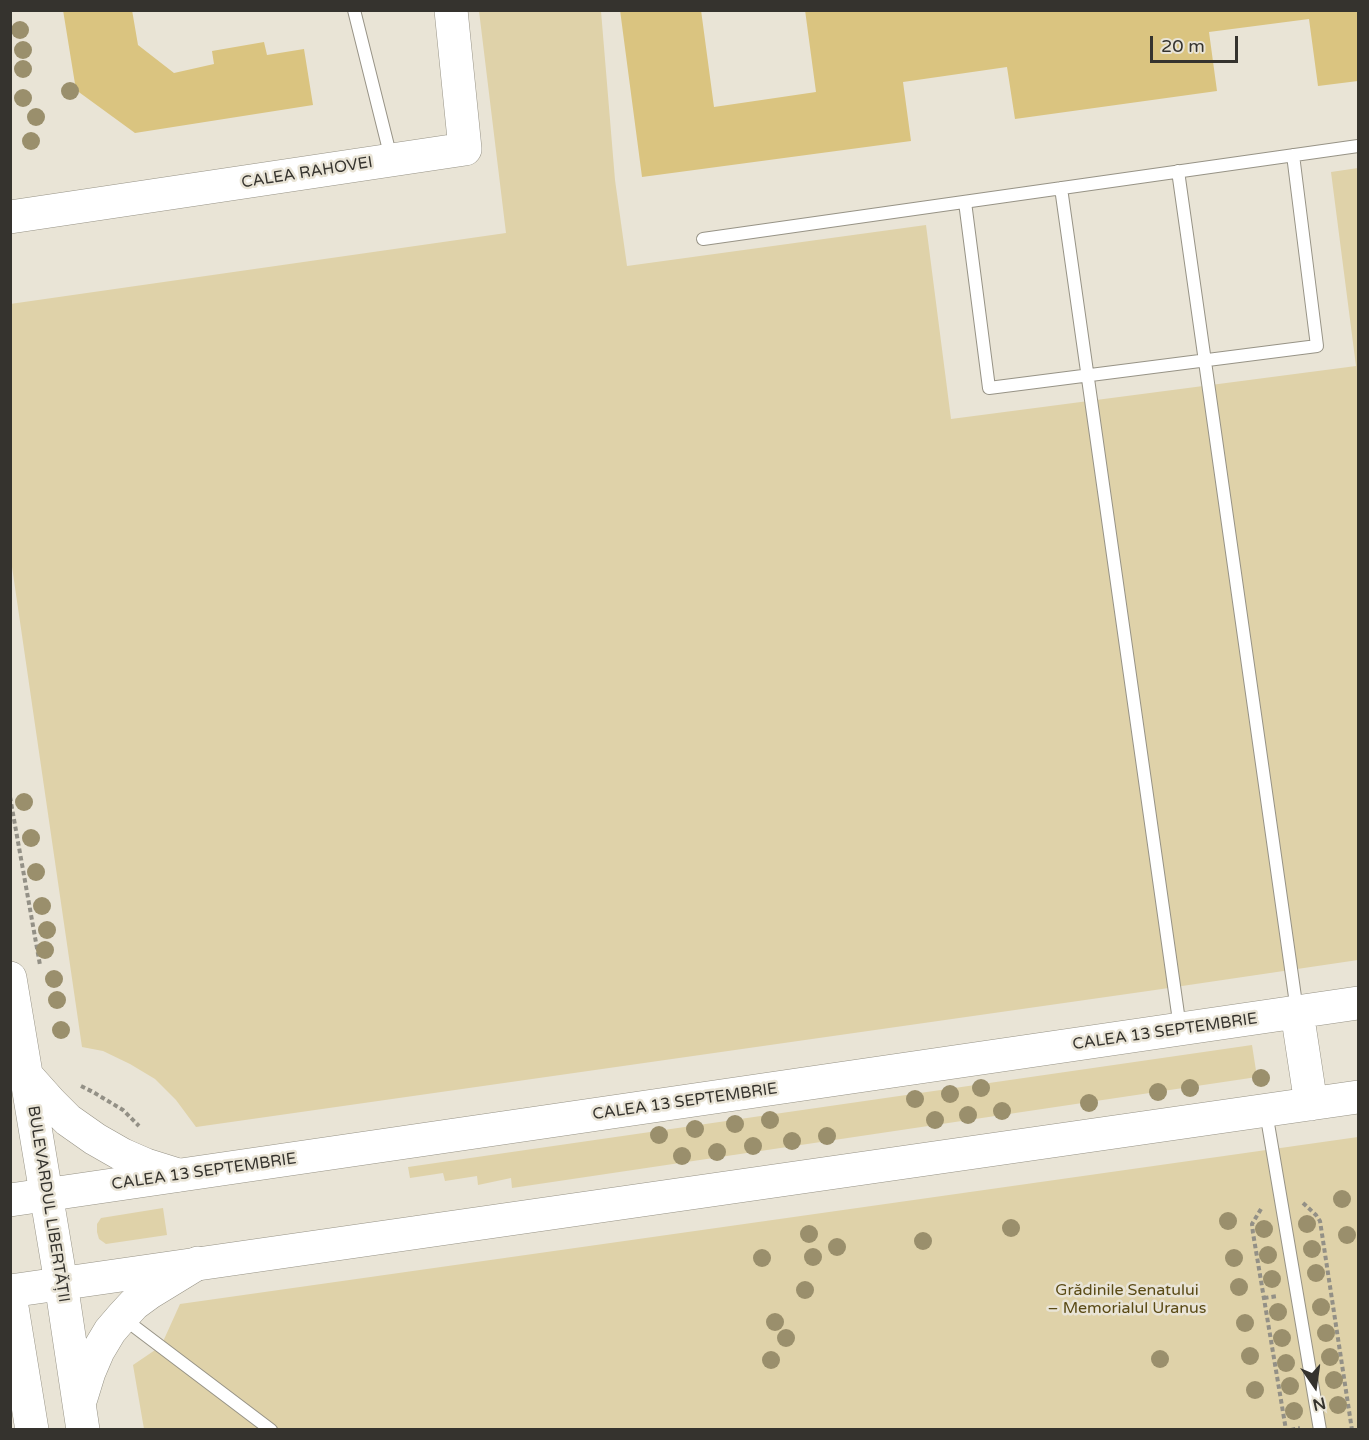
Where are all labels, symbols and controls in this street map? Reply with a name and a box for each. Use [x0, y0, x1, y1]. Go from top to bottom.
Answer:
scale bar [1153, 24, 1242, 62]
text: 20 m [1161, 35, 1205, 57]
street label: CALEA RAHOVEI [240, 153, 374, 193]
street label: CALEA 13 SEPTEMBRIE [1071, 1010, 1259, 1054]
street label: CALEA 13 SEPTEMBRIE [591, 1080, 779, 1124]
street label: BULEVARDUL LIBERTĂȚII [23, 1104, 73, 1304]
street label: CALEA 13 SEPTEMBRIE [110, 1150, 298, 1194]
park label: Grădinile Senatului – Memorialul Uranus [1048, 1281, 1206, 1319]
north arrow [1285, 1356, 1345, 1416]
text: N [1311, 1392, 1328, 1415]

